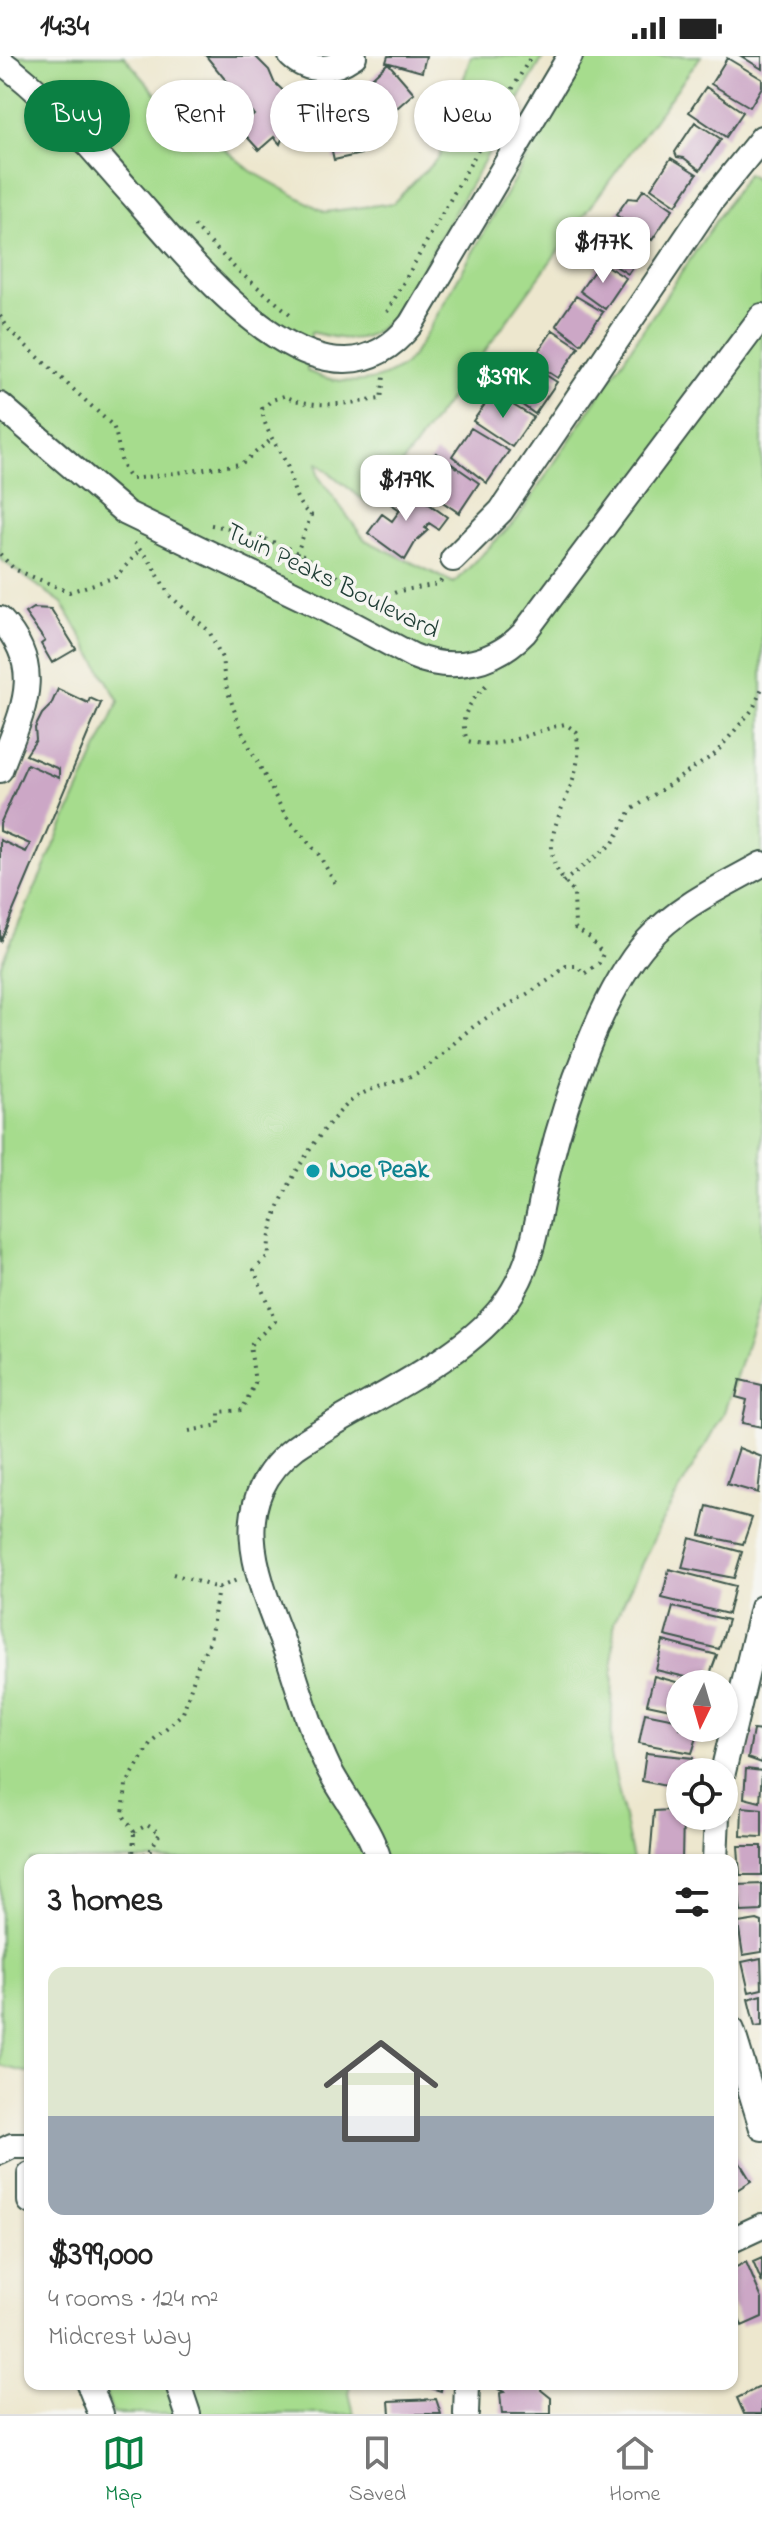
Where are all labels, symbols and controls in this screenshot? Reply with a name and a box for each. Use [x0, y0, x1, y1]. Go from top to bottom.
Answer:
text: 14:34 [40, 6, 89, 50]
chip: Buy [24, 80, 130, 152]
chip: Rent [146, 80, 254, 152]
chip: Filters [270, 80, 398, 152]
chip: New [414, 80, 520, 152]
pin: $177K [547, 217, 659, 285]
text: $177K [574, 224, 632, 262]
pin: $399K [447, 352, 559, 420]
text: $399K [476, 359, 530, 397]
pin: $179K [350, 455, 462, 523]
text: $179K [378, 462, 434, 500]
street label: Twin Peaks Boulevard [219, 514, 446, 650]
place label: Noe Peak [329, 1152, 429, 1190]
marker: Noe Peak [304, 1162, 322, 1180]
north arrow [666, 1670, 738, 1742]
map controls [666, 1670, 738, 1830]
button: locate [666, 1758, 738, 1830]
text: 3 homes [48, 1877, 163, 1927]
icon: filters [670, 1880, 714, 1924]
icon: home [309, 2019, 453, 2163]
text: $399,000 [48, 2231, 153, 2281]
text: 4 rooms · 124 m² [48, 2281, 219, 2319]
text: Midcrest Way [48, 2319, 191, 2357]
tab: Map [102, 2431, 146, 2511]
tab: Saved [349, 2431, 406, 2511]
tab: Home [609, 2431, 660, 2511]

